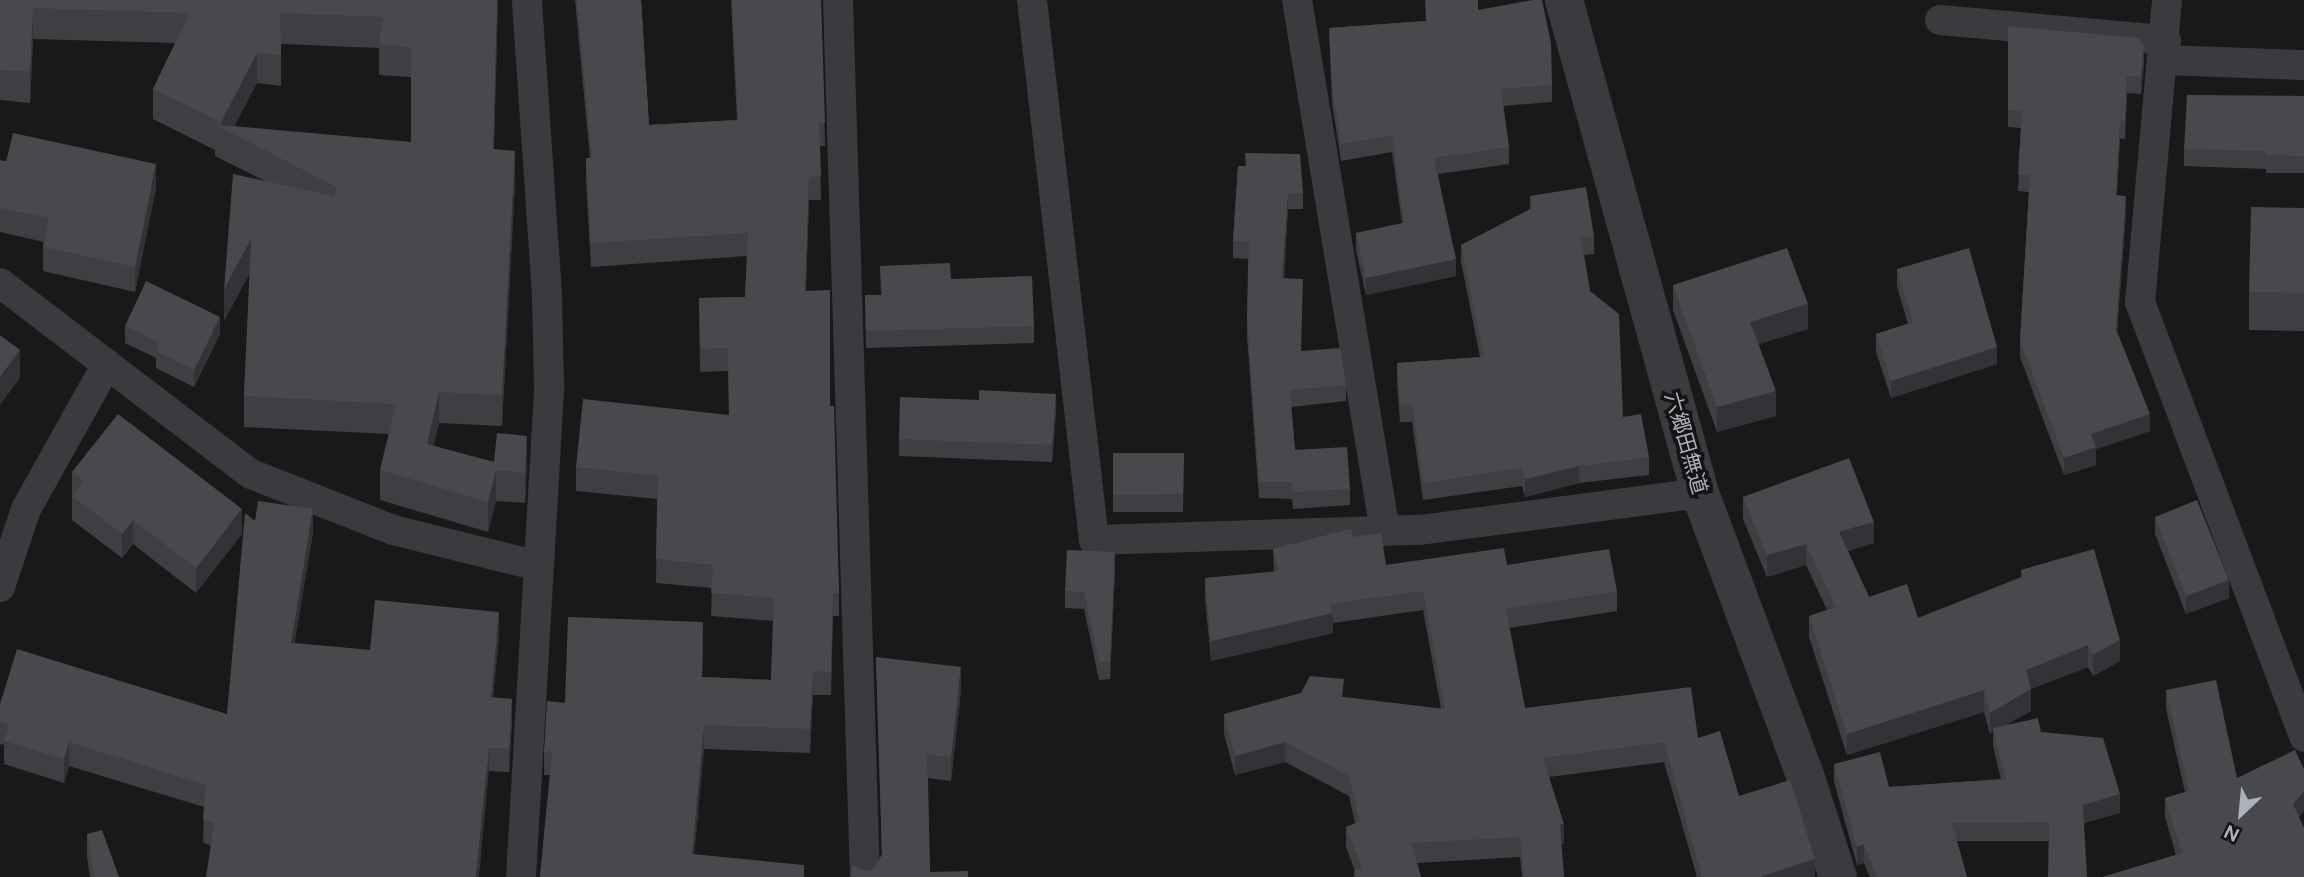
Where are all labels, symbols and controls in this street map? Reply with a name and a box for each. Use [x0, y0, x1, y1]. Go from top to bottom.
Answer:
street label: 六郷田無道 [1659, 389, 1713, 497]
north arrow [2206, 779, 2276, 849]
text: N [2220, 819, 2243, 848]

